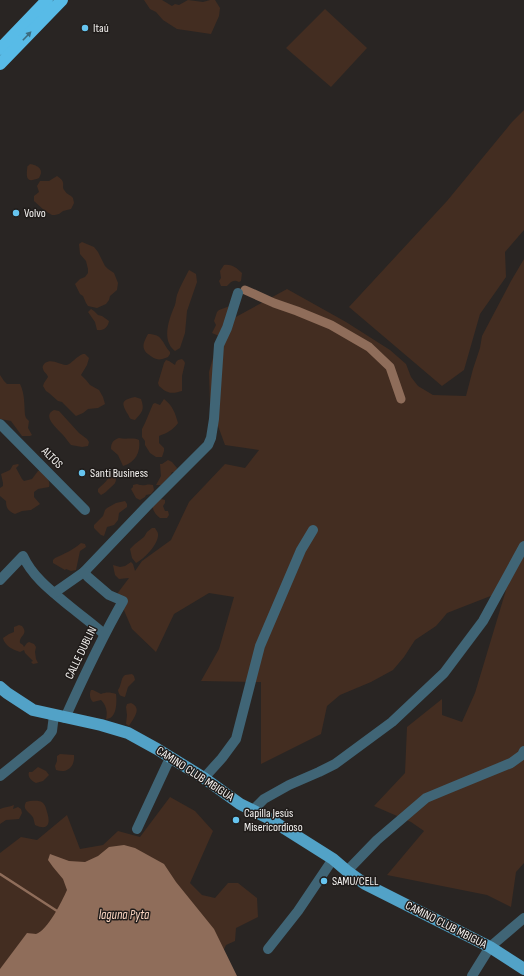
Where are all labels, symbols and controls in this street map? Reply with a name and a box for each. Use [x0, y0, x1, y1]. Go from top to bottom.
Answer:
place label: Itaú [93, 21, 109, 36]
marker: Itaú [80, 23, 90, 33]
one-way arrow [22, 31, 32, 41]
place label: Volvo [24, 206, 46, 221]
marker: Volvo [11, 208, 21, 218]
street label: ALTOS [37, 443, 66, 472]
place label: Santi Business [90, 466, 148, 481]
marker: Santi Business [77, 468, 87, 478]
street label: CALLE DUBLIN [62, 624, 100, 682]
street label: CAMINO CLUB MBIGUA [153, 743, 237, 805]
place label: Capilla Jesús Misericordioso [244, 806, 303, 835]
marker: Capilla Jesús Misericordioso [231, 815, 241, 825]
place label: SAMU/CELL [332, 874, 379, 889]
marker: SAMU/CELL [319, 876, 329, 886]
street label: CAMINO CLUB MBIGUA [403, 898, 490, 952]
water label: laguna Pyta [99, 907, 150, 923]

